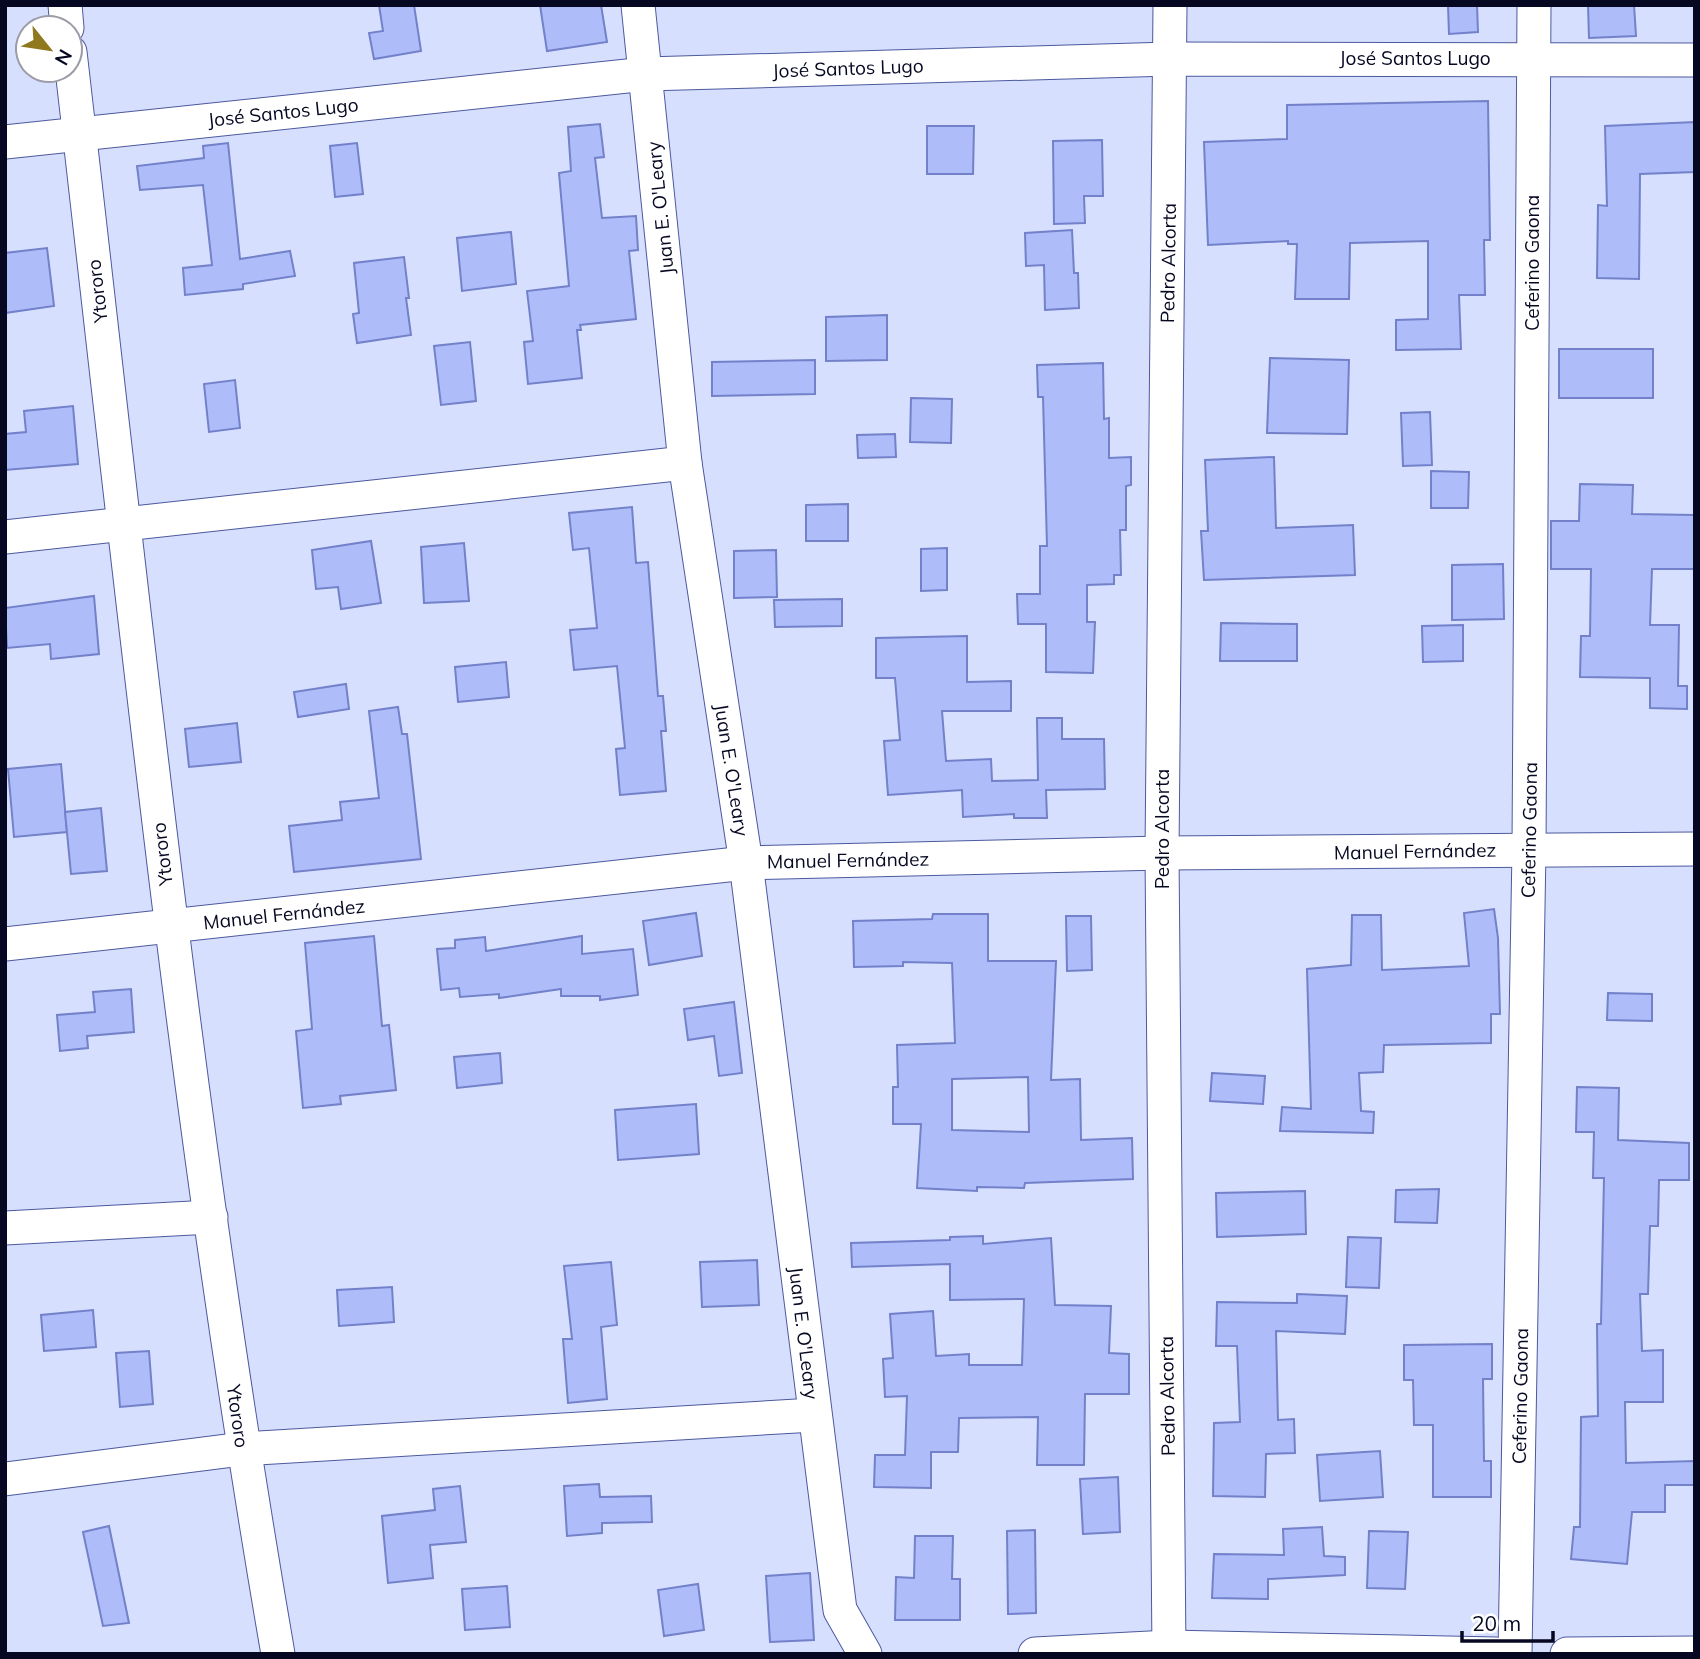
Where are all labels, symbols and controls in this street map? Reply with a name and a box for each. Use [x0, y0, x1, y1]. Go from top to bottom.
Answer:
north arrow [14, 14, 84, 84]
text: N [50, 45, 78, 70]
street label: José Santos Lugo [1339, 46, 1491, 70]
street label: José Santos Lugo [772, 53, 924, 83]
street label: José Santos Lugo [206, 92, 360, 132]
street label: Juan E. O'Leary [641, 140, 679, 276]
street label: Ceferino Gaona [1520, 195, 1544, 331]
street label: Pedro Alcorta [1155, 203, 1181, 323]
street label: Ytororo [81, 258, 113, 325]
street label: Juan E. O'Leary [710, 702, 754, 838]
street label: Ceferino Gaona [1516, 762, 1542, 898]
street label: Pedro Alcorta [1150, 769, 1174, 889]
street label: Ytororo [146, 821, 178, 888]
street label: Manuel Fernández [1334, 838, 1497, 864]
street label: Manuel Fernández [767, 847, 930, 873]
street label: Manuel Fernández [202, 894, 366, 934]
street label: Juan E. O'Leary [784, 1265, 824, 1401]
street label: Ceferino Gaona [1507, 1328, 1533, 1464]
street label: Pedro Alcorta [1154, 1336, 1180, 1456]
street label: Ytororo [222, 1382, 254, 1449]
scale bar [1462, 1600, 1553, 1644]
text: 20 m [1472, 1610, 1521, 1636]

